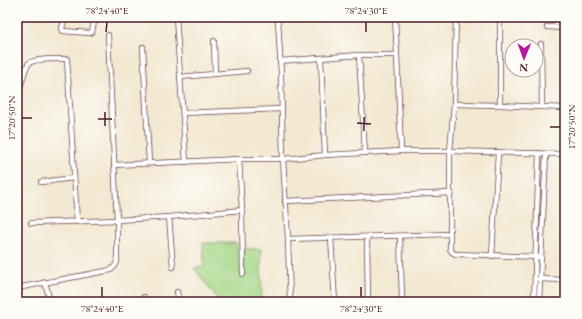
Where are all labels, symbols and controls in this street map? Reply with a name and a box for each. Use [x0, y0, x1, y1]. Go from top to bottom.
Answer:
text: 78°24'40"E [86, 4, 129, 17]
text: 78°24'30"E [345, 4, 388, 17]
north arrow [504, 38, 544, 78]
text: N [519, 61, 528, 75]
text: 17°20'50"N [5, 95, 18, 140]
text: 17°20'50"N [565, 104, 578, 149]
text: 78°24'40"E [81, 302, 124, 315]
text: 78°24'30"E [340, 302, 383, 315]

